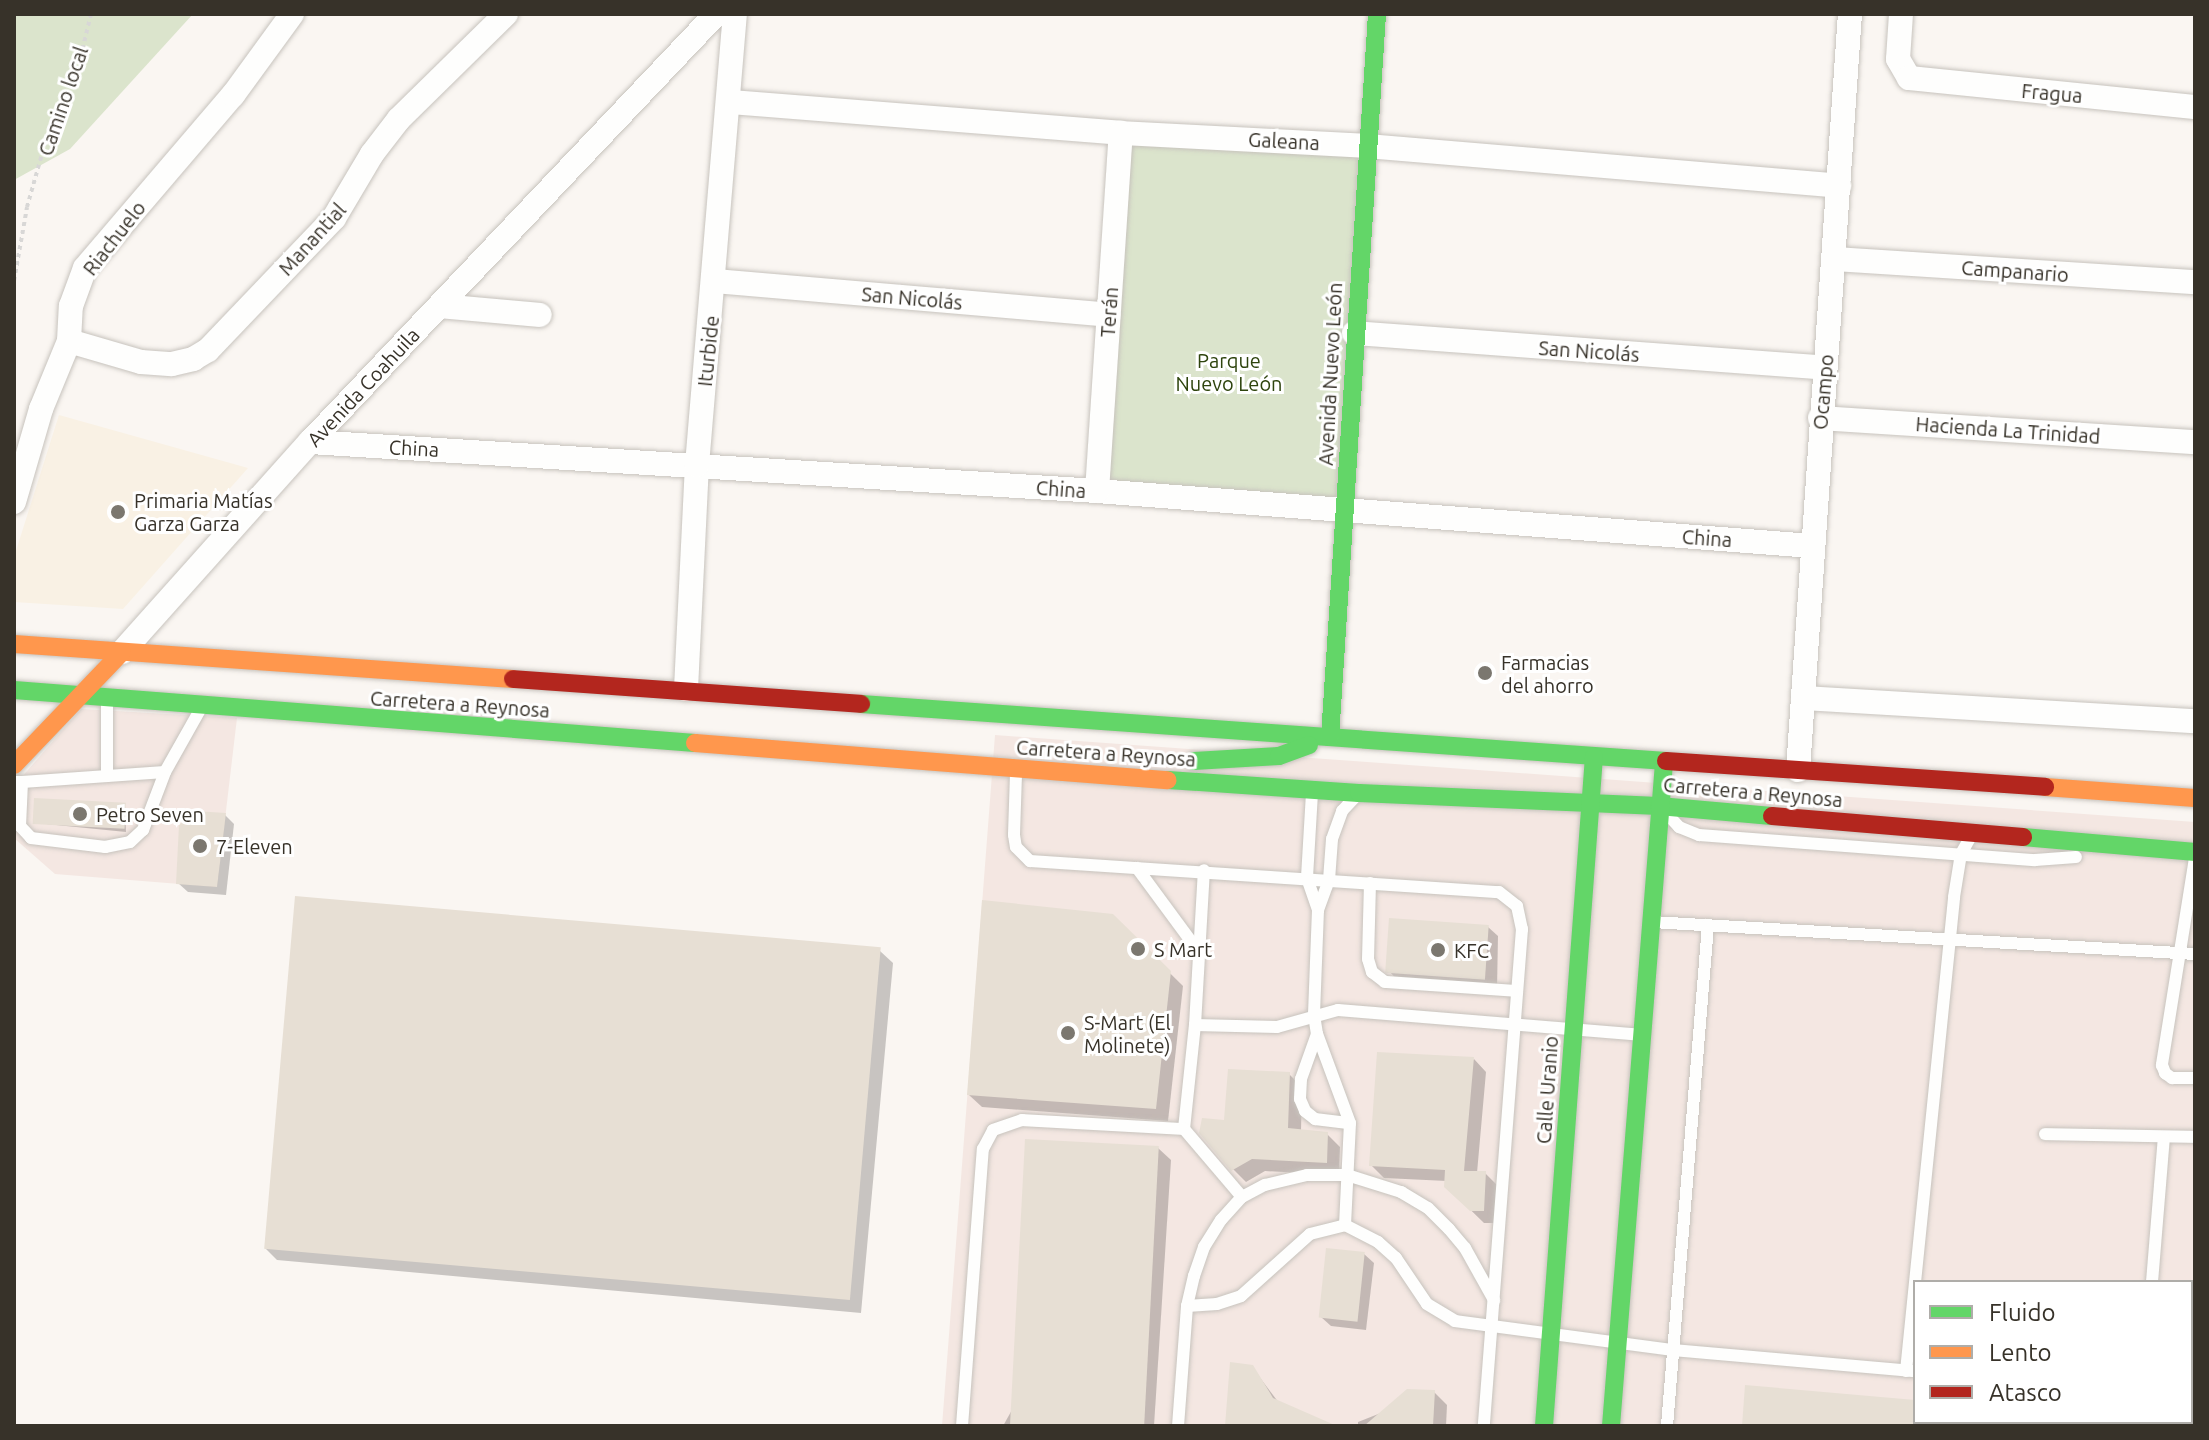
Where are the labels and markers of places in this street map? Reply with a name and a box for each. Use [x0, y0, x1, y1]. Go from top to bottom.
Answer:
place label: Primaria Matías Garza Garza [134, 488, 273, 535]
marker: Primaria Matías Garza Garza [109, 503, 127, 521]
place label: Farmacias del ahorro [1501, 650, 1594, 697]
marker: Farmacias del ahorro [1476, 664, 1494, 682]
place label: Petro Seven [96, 802, 204, 826]
marker: Petro Seven [71, 805, 89, 823]
place label: 7-Eleven [216, 834, 293, 858]
marker: 7-Eleven [191, 837, 209, 855]
place label: S Mart [1154, 937, 1212, 961]
place label: KFC [1454, 938, 1489, 962]
marker: S Mart [1129, 940, 1147, 958]
marker: KFC [1429, 941, 1447, 959]
place label: S-Mart (El Molinete) [1084, 1010, 1171, 1057]
marker: S-Mart (El Molinete) [1059, 1024, 1077, 1042]

